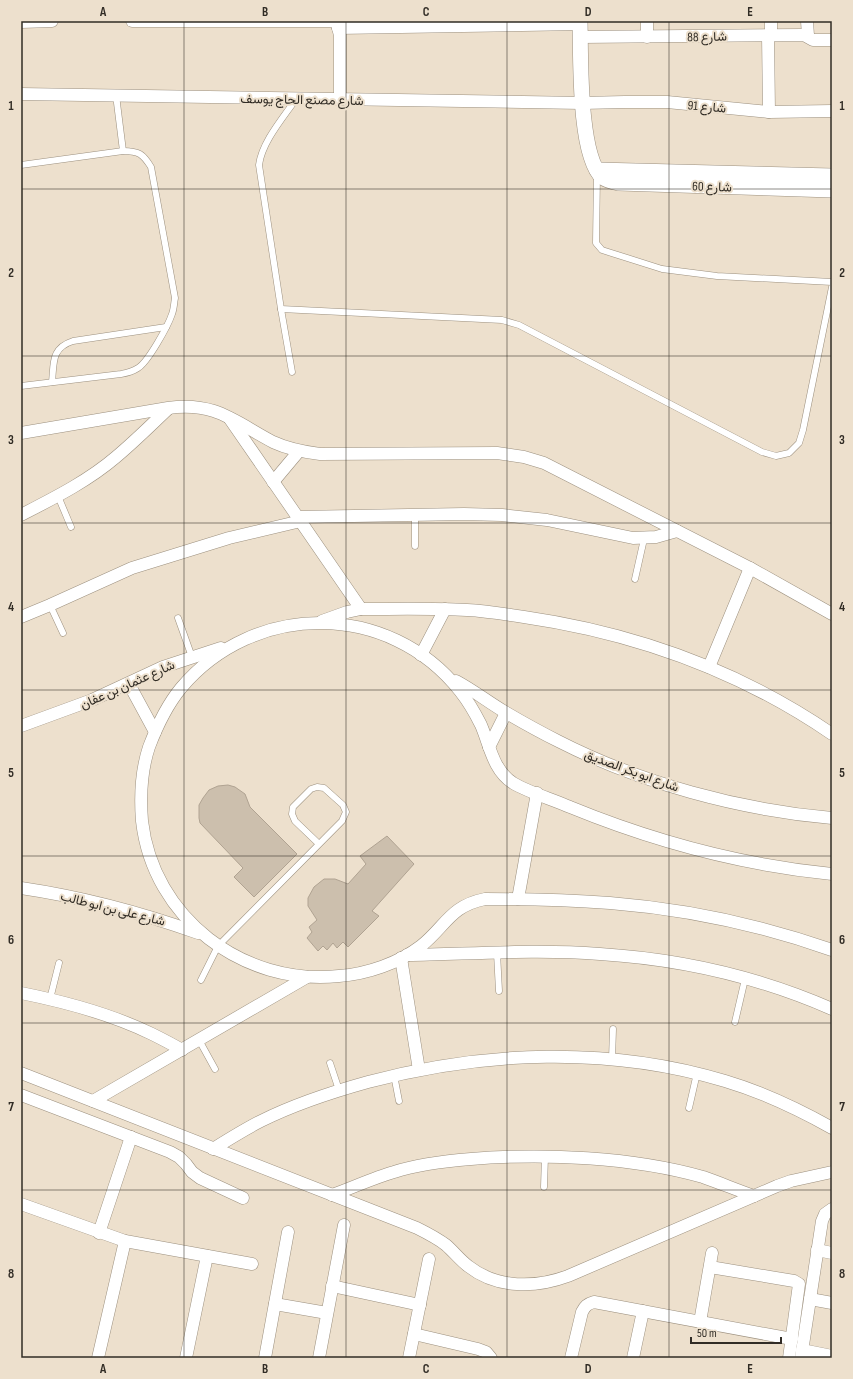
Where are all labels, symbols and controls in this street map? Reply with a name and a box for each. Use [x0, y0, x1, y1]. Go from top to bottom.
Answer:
text: A [99, 4, 107, 20]
text: B [262, 4, 268, 20]
text: C [423, 4, 430, 20]
text: D [585, 4, 592, 20]
text: E [747, 4, 753, 20]
street label: شارع 88 [687, 29, 727, 46]
street label: شارع مصنع الحاج يوسف [240, 91, 364, 110]
street label: شارع 91 [687, 97, 727, 118]
text: 1 [8, 98, 14, 114]
text: 1 [839, 98, 845, 114]
street label: شارع 60 [692, 178, 732, 197]
text: 2 [8, 265, 14, 281]
text: 2 [839, 265, 845, 281]
text: 3 [8, 432, 14, 448]
text: 3 [839, 432, 845, 448]
text: 4 [8, 599, 14, 615]
text: 4 [839, 599, 845, 615]
street label: شارع عثمان بن عفان [78, 657, 178, 714]
street label: شارع ابو بكر الصديق [582, 746, 681, 796]
text: 5 [8, 765, 14, 781]
text: 5 [839, 765, 845, 781]
street label: شارع على بن ابو طالب [59, 888, 167, 931]
text: 6 [8, 932, 14, 948]
text: 6 [839, 932, 845, 948]
text: 7 [8, 1099, 14, 1115]
text: 7 [839, 1099, 845, 1115]
text: 8 [8, 1266, 14, 1282]
text: 8 [839, 1266, 845, 1282]
scale bar [691, 1319, 781, 1345]
text: 50 m [697, 1326, 717, 1341]
text: A [99, 1361, 107, 1377]
text: B [262, 1361, 268, 1377]
text: C [423, 1361, 430, 1377]
text: D [585, 1361, 592, 1377]
text: E [747, 1361, 753, 1377]

